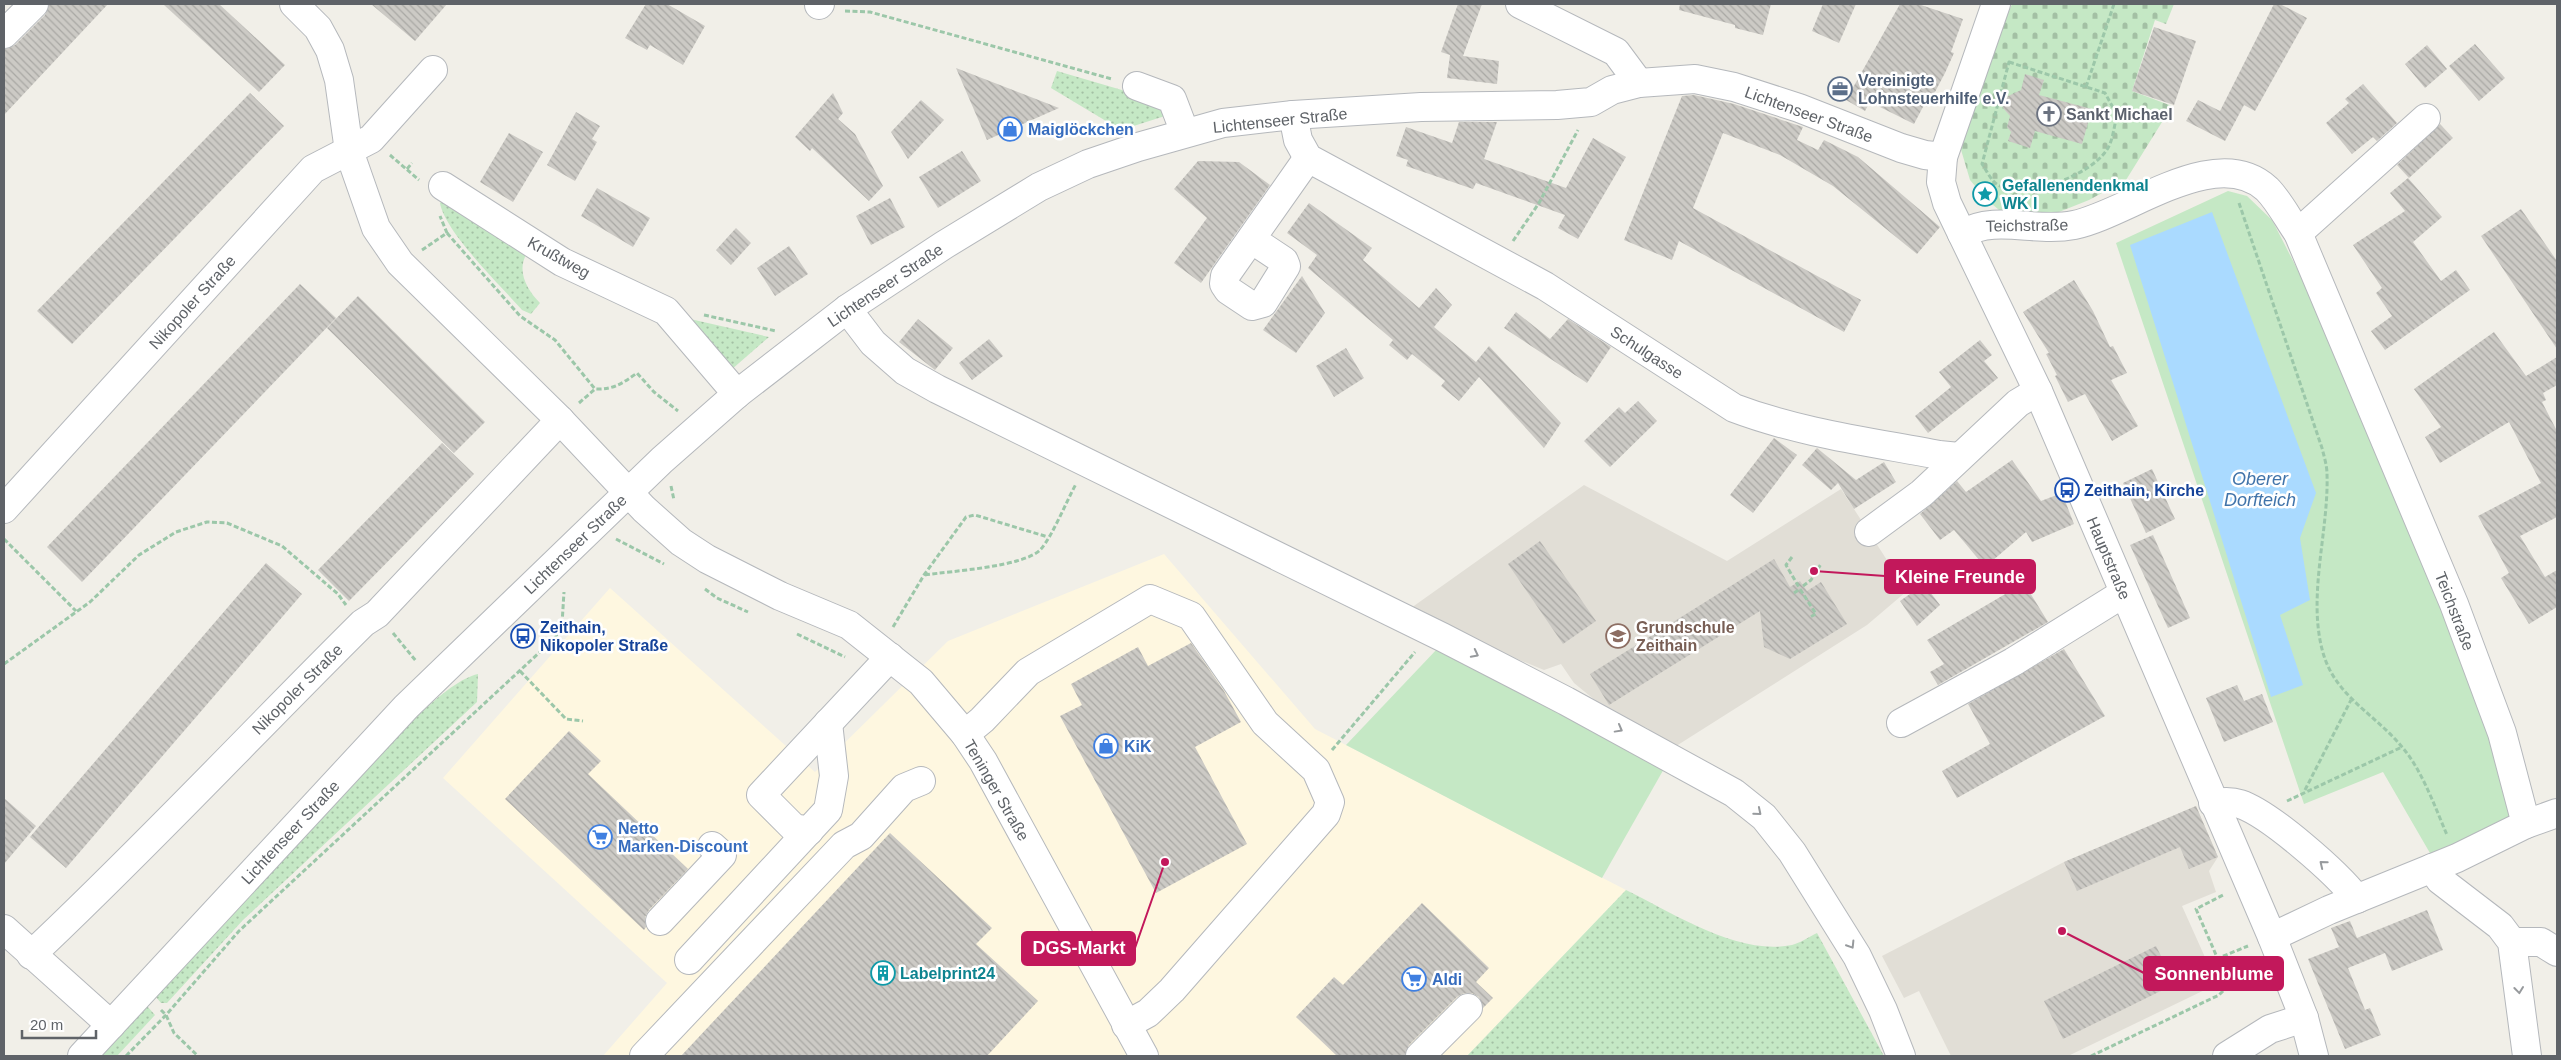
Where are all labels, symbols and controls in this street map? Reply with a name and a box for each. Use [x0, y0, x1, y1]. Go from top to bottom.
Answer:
place label: Vereinigte Lohnsteuerhilfe e.V. [1858, 72, 2009, 107]
office icon: Vereinigte Lohnsteuerhilfe e.V. [1827, 76, 1853, 102]
street label: Lichtenseer Straße [1742, 83, 1875, 146]
church icon: Sankt Michael [2036, 101, 2062, 127]
street label: Lichtenseer Straße [1212, 105, 1348, 136]
place label: Sankt Michael [2066, 106, 2173, 123]
shop icon: Maiglöckchen [997, 116, 1023, 142]
place label: Maiglöckchen [1028, 121, 1134, 138]
place label: Gefallenendenkmal WK I [2002, 177, 2149, 212]
place icon: Gefallenendenkmal WK I [1972, 181, 1998, 207]
street label: Teichstraße [1986, 216, 2069, 235]
street label: Krußtweg [525, 233, 593, 281]
street label: Lichtenseer Straße [824, 241, 946, 330]
street label: Nikopoler Straße [146, 252, 239, 353]
street label: Schulgasse [1607, 323, 1686, 382]
water label: Oberer Dorfteich [2224, 469, 2296, 510]
bus stop icon: Zeithain, Kirche [2054, 477, 2080, 503]
place label: Zeithain, Kirche [2084, 482, 2204, 499]
street label: Lichtenseer Straße [521, 491, 630, 597]
street label: Hauptstraße [2084, 514, 2134, 602]
callout: Kleine Freunde [1885, 560, 2035, 593]
text: Kleine Freunde [1895, 567, 2025, 587]
street label: Teichstraße [2432, 570, 2477, 653]
place label: Zeithain, Nikopoler Straße [540, 619, 668, 654]
place label: Grundschule Zeithain [1636, 619, 1735, 654]
bus stop icon: Zeithain, Nikopoler Straße [510, 623, 536, 649]
school or university icon: Grundschule Zeithain [1605, 623, 1631, 649]
street label: Nikopoler Straße [249, 641, 346, 738]
one-way arrow [1469, 648, 1478, 658]
one-way arrow [1613, 723, 1622, 733]
shop icon: KiK [1093, 733, 1119, 759]
street label: Teninger Straße [961, 737, 1032, 844]
place label: KiK [1124, 738, 1152, 755]
street label: Lichtenseer Straße [238, 777, 343, 888]
one-way arrow [1752, 807, 1761, 815]
place label: Netto Marken-Discount [618, 820, 748, 855]
supermarket icon: Netto Marken-Discount [587, 824, 613, 850]
one-way arrow [2320, 862, 2329, 870]
callout: DGS-Markt [1022, 932, 1135, 965]
text: DGS-Markt [1032, 938, 1126, 958]
one-way arrow [1844, 940, 1854, 949]
callout: Sonnenblume [2144, 957, 2283, 990]
building icon: Labelprint24 [870, 960, 896, 986]
text: Sonnenblume [2154, 964, 2274, 984]
place label: Labelprint24 [900, 965, 995, 982]
supermarket icon: Aldi [1401, 966, 1427, 992]
place label: Aldi [1432, 971, 1462, 988]
one-way arrow [2513, 987, 2524, 995]
scale bar [22, 1008, 96, 1040]
text: 20 m [30, 1016, 63, 1033]

